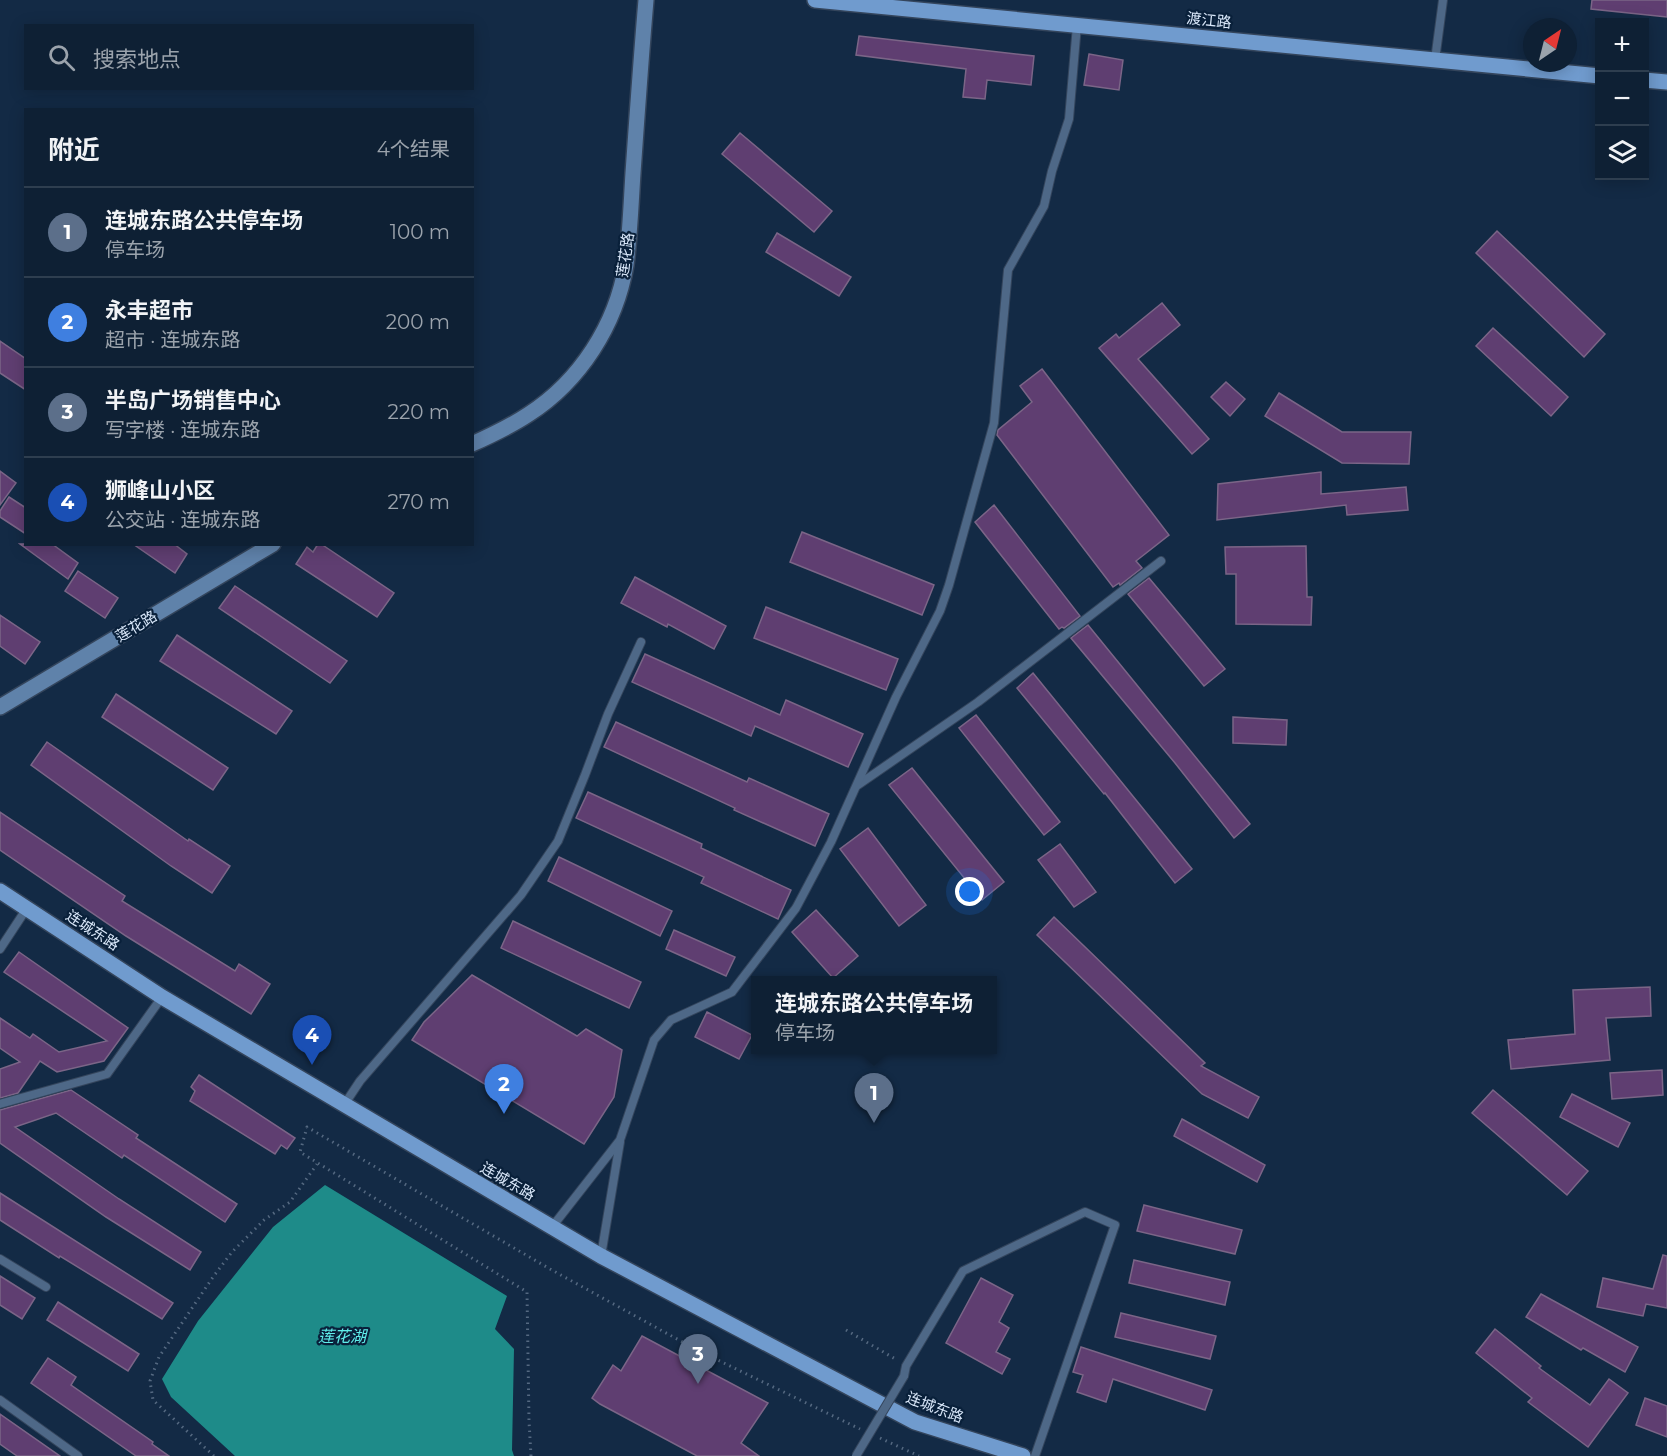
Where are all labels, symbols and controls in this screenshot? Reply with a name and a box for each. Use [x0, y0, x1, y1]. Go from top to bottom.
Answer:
street label: 渡江路 [1186, 8, 1232, 32]
north arrow [1523, 18, 1577, 72]
map controls [1595, 18, 1649, 180]
button: + [1595, 18, 1649, 72]
search box [24, 24, 474, 90]
icon: search [45, 41, 78, 74]
text: 搜索地点 [93, 46, 181, 73]
button: − [1595, 72, 1649, 126]
button: layers [1595, 126, 1649, 180]
text: 附近 [48, 134, 100, 166]
text: 4个结果 [377, 137, 450, 161]
text: 连城东路公共停车场 [105, 207, 303, 234]
text: 1 [64, 220, 71, 244]
text: 100 m [390, 220, 450, 244]
street label: 莲花路 [612, 231, 638, 279]
text: 停车场 [105, 238, 165, 262]
text: 永丰超市 [105, 297, 193, 324]
text: 2 [62, 310, 73, 334]
text: 200 m [386, 310, 450, 334]
text: 超市 · 连城东路 [105, 328, 241, 352]
text: 半岛广场销售中心 [105, 387, 281, 414]
text: 3 [62, 400, 73, 424]
text: 220 m [388, 400, 450, 424]
text: 写字楼 · 连城东路 [105, 418, 261, 442]
text: 狮峰山小区 [105, 477, 215, 504]
text: 4 [61, 490, 74, 514]
text: 270 m [388, 490, 450, 514]
text: 公交站 · 连城东路 [105, 508, 261, 532]
street label: 莲花路 [112, 606, 160, 646]
your location [955, 877, 984, 906]
street label: 连城东路 [63, 906, 123, 954]
popup [751, 976, 997, 1054]
text: 连城东路公共停车场 [775, 990, 973, 1017]
pin: 4 [292, 1016, 332, 1065]
text: 停车场 [775, 1021, 835, 1045]
pin: 2 [484, 1064, 524, 1114]
pin: 1 [854, 1074, 894, 1123]
street label: 连城东路 [477, 1158, 539, 1204]
water label: 莲花湖 [318, 1327, 369, 1346]
pin: 3 [678, 1334, 718, 1384]
street label: 连城东路 [904, 1387, 966, 1427]

